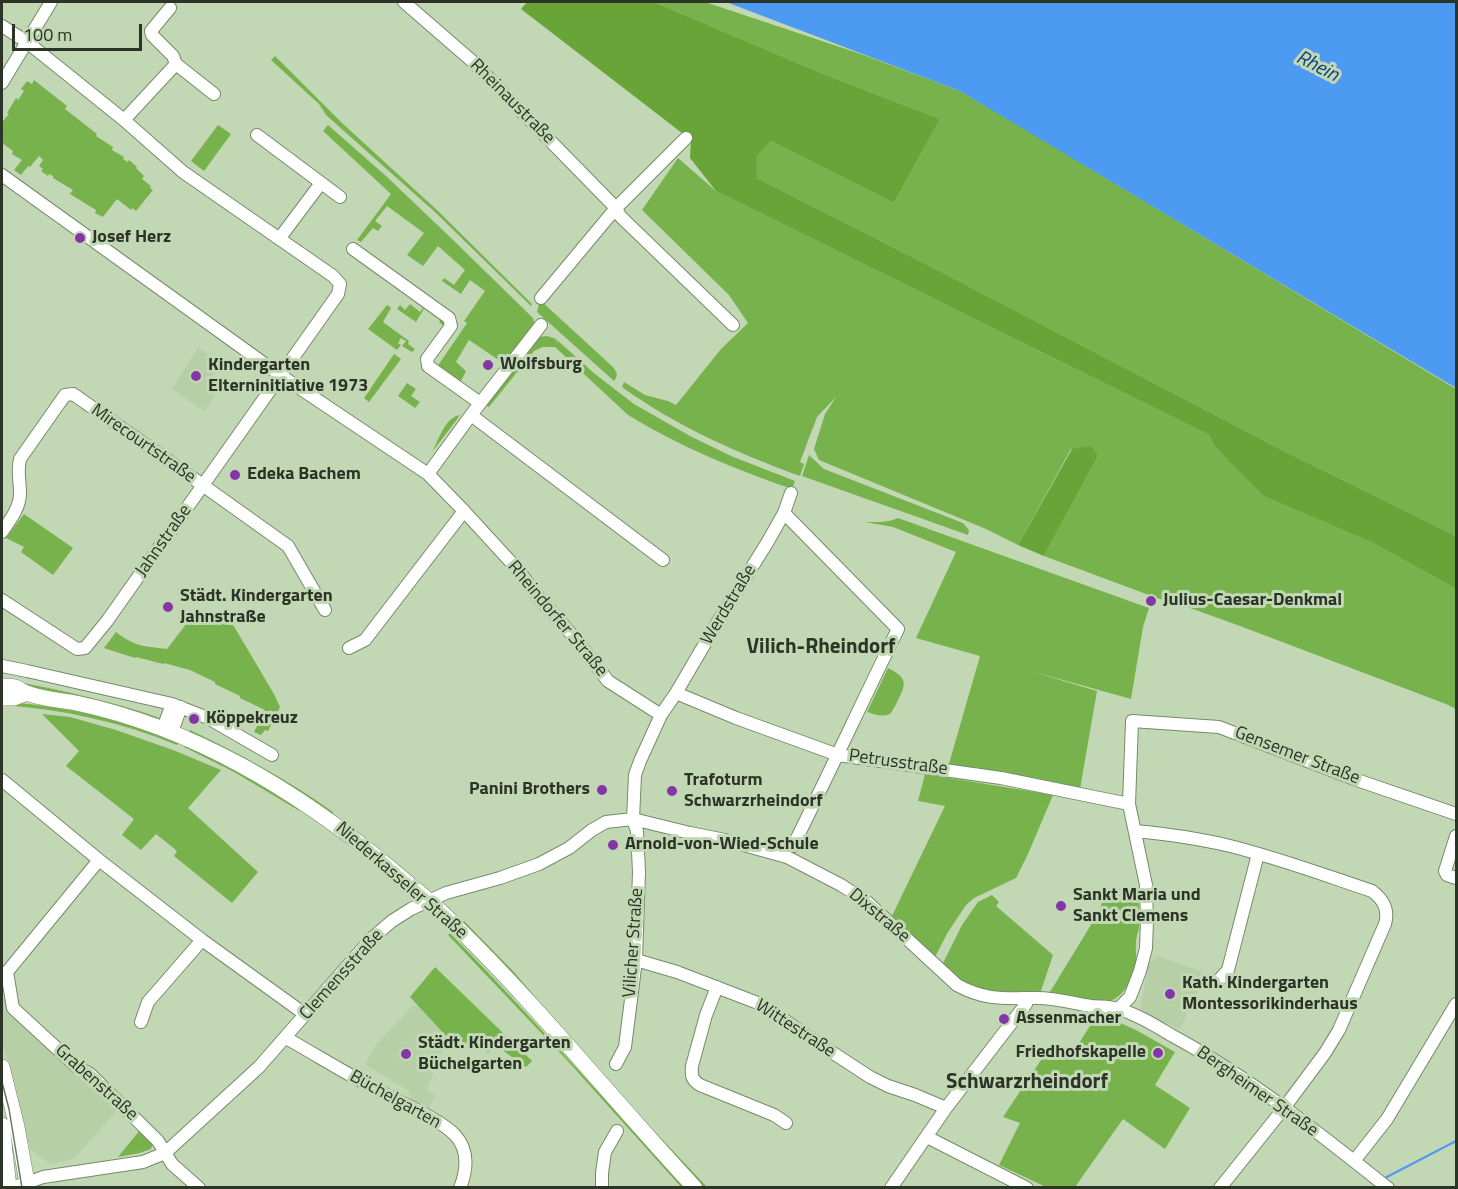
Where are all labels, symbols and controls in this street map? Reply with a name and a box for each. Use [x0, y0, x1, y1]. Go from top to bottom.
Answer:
scale bar [15, 12, 146, 50]
text: 100 m [23, 21, 72, 48]
water label: Rhein [1292, 46, 1342, 88]
street label: Rheinaustraße [465, 55, 559, 149]
place label: Josef Herz [92, 227, 171, 249]
marker: Josef Herz [73, 231, 87, 245]
place label: Wolfsburg [500, 354, 582, 376]
place label: Kindergarten Elterninitiative 1973 [208, 355, 368, 398]
marker: Wolfsburg [481, 358, 495, 372]
marker: Kindergarten Elterninitiative 1973 [189, 369, 203, 383]
street label: Mirecourtstraße [86, 400, 200, 488]
place label: Edeka Bachem [247, 464, 361, 486]
marker: Edeka Bachem [228, 468, 242, 482]
street label: Jahnstraße [131, 501, 197, 581]
street label: Rheindorfer Straße [502, 557, 612, 681]
street label: Werdstraße [697, 561, 761, 649]
place label: Städt. Kindergarten Jahnstraße [180, 586, 333, 628]
place label: Julius-Caesar-Denkmal [1163, 590, 1342, 612]
marker: Julius-Caesar-Denkmal [1144, 594, 1158, 608]
marker: Städt. Kindergarten Jahnstraße [161, 600, 175, 614]
district label: Vilich-Rheindorf [746, 635, 896, 661]
place label: Köppekreuz [206, 708, 298, 730]
marker: Köppekreuz [187, 712, 201, 726]
street label: Gensemer Straße [1231, 722, 1363, 790]
street label: Petrusstraße [847, 745, 949, 781]
place label: Trafoturm Schwarzrheindorf [684, 770, 823, 812]
place label: Panini Brothers [469, 779, 590, 801]
marker: Panini Brothers [595, 783, 609, 797]
marker: Trafoturm Schwarzrheindorf [665, 784, 679, 798]
street label: Niederkasseler Straße [331, 818, 471, 944]
place label: Arnold-von-Wied-Schule [625, 834, 819, 856]
marker: Arnold-von-Wied-Schule [606, 838, 620, 852]
street label: Dixstraße [844, 884, 914, 948]
place label: Sankt Maria und Sankt Clemens [1073, 885, 1201, 928]
street label: Vilicher Straße [619, 887, 649, 999]
marker: Sankt Maria und Sankt Clemens [1054, 899, 1068, 913]
street label: Clemensstraße [296, 925, 388, 1025]
place label: Kath. Kindergarten Montessorikinderhaus [1182, 973, 1358, 1016]
marker: Kath. Kindergarten Montessorikinderhaus [1163, 987, 1177, 1001]
street label: Wittestraße [751, 995, 839, 1063]
place label: Assenmacher [1016, 1008, 1121, 1030]
marker: Assenmacher [997, 1012, 1011, 1026]
place label: Städt. Kindergarten Büchelgarten [418, 1033, 571, 1076]
street label: Grabenstraße [50, 1040, 142, 1126]
place label: Friedhofskapelle [1016, 1042, 1146, 1064]
street label: Bergheimer Straße [1192, 1042, 1322, 1142]
marker: Friedhofskapelle [1151, 1046, 1165, 1060]
marker: Städt. Kindergarten Büchelgarten [399, 1047, 413, 1061]
street label: Büchelgarten [346, 1066, 444, 1134]
district label: Schwarzrheindorf [946, 1070, 1108, 1096]

